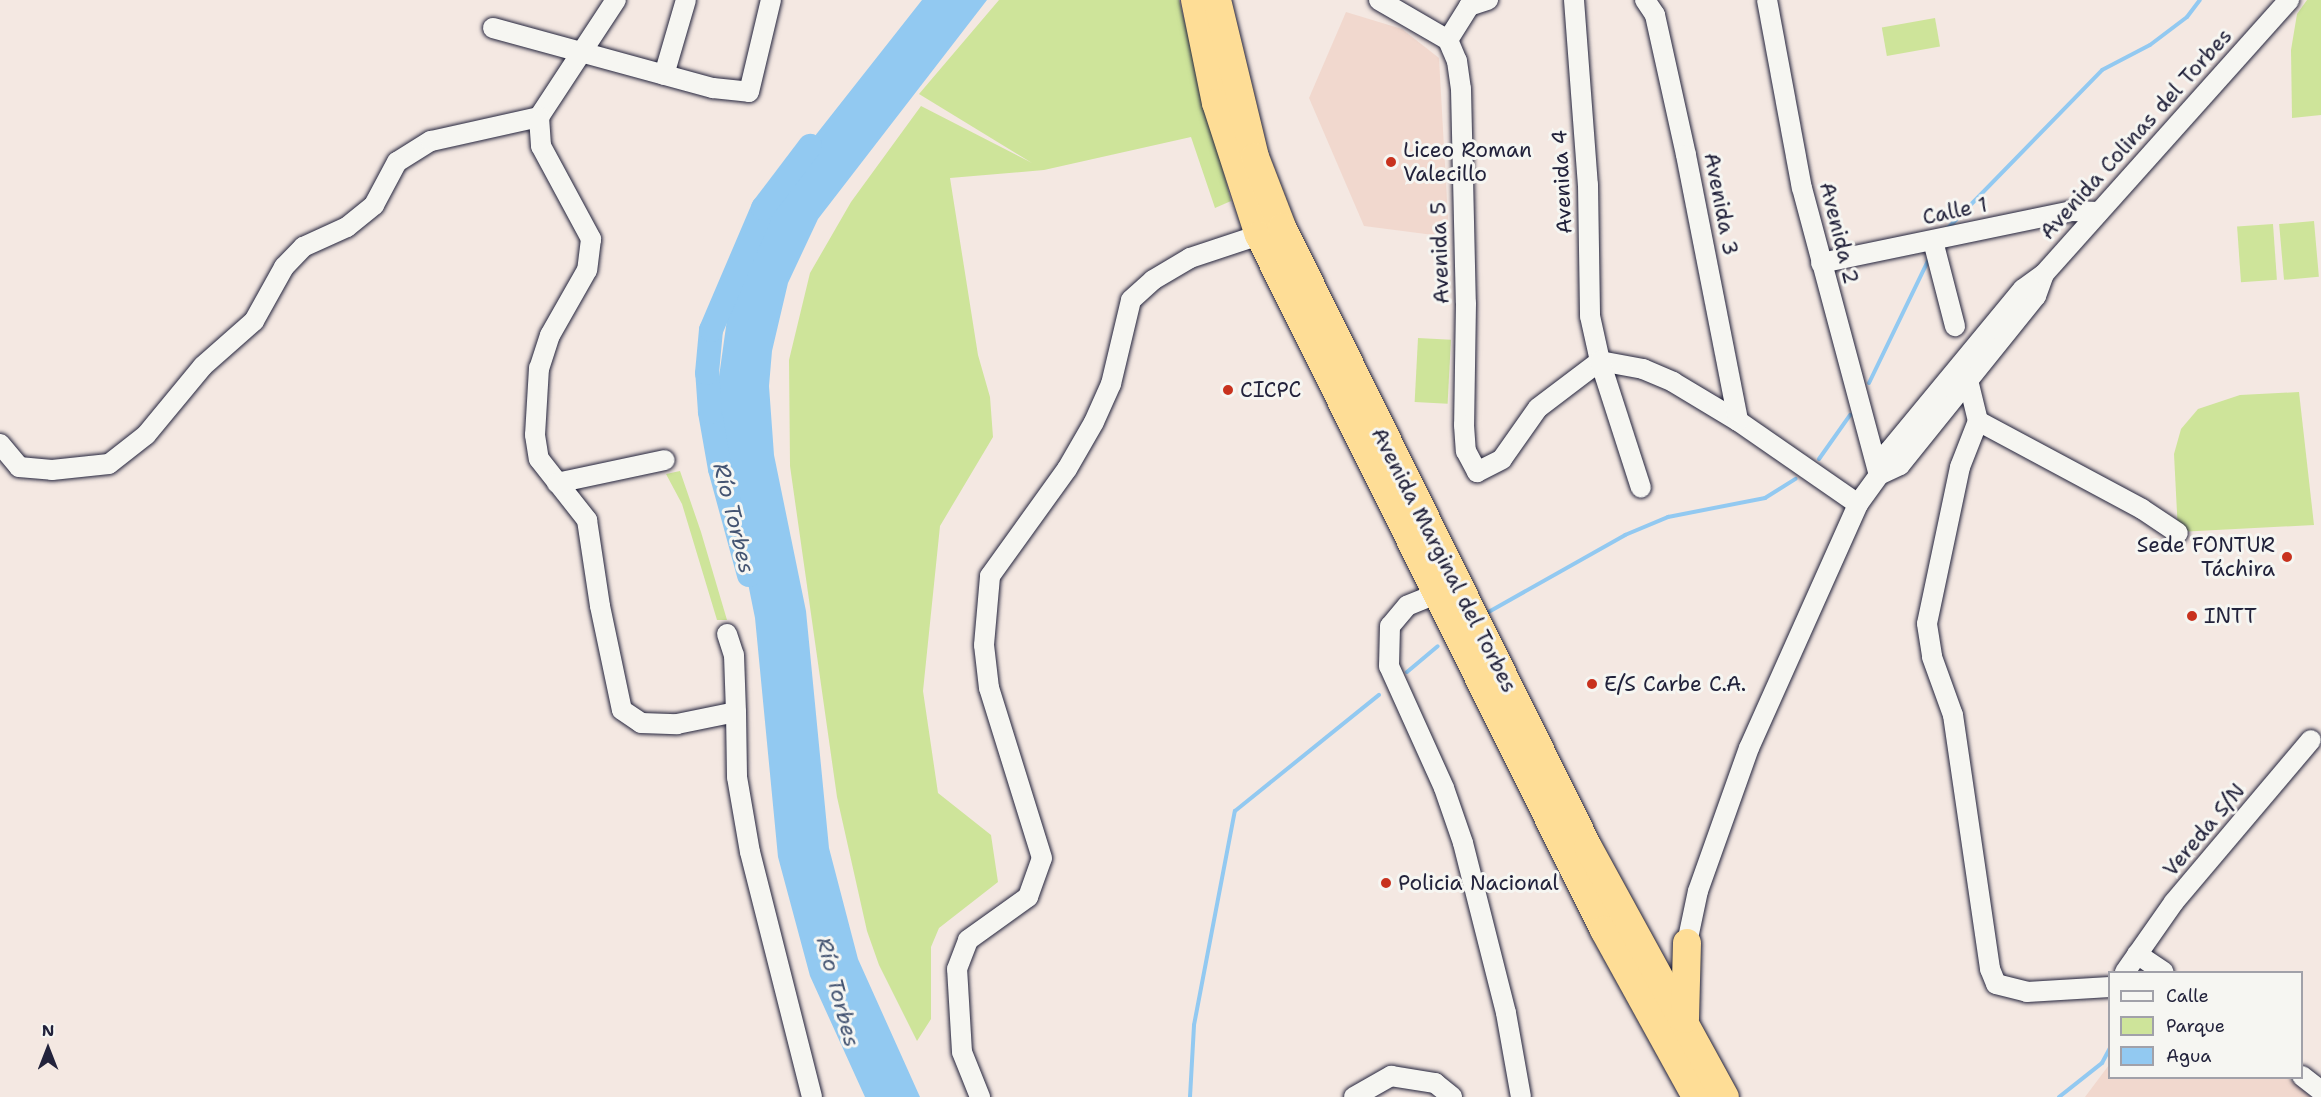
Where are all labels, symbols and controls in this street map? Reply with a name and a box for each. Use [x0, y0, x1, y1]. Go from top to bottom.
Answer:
street label: Avenida Colinas del Torbes [2035, 24, 2237, 244]
street label: Avenida 4 [1547, 129, 1577, 235]
place label: Liceo Roman Valecillo [1403, 137, 1532, 187]
street label: Avenida 3 [1699, 151, 1743, 257]
marker: Liceo Roman Valecillo [1384, 155, 1398, 169]
street label: Avenida 2 [1814, 179, 1864, 287]
street label: Calle 1 [1920, 192, 1990, 230]
street label: Avenida 5 [1426, 201, 1454, 305]
place label: CICPC [1240, 377, 1301, 403]
marker: CICPC [1221, 383, 1235, 397]
street label: Avenida Marginal del Torbes [1366, 423, 1522, 697]
water label: Río Torbes [708, 460, 760, 576]
place label: Sede FONTUR Táchira [2137, 532, 2275, 582]
marker: Sede FONTUR Táchira [2280, 550, 2294, 564]
place label: INTT [2204, 603, 2257, 629]
marker: INTT [2185, 609, 2199, 623]
place label: E/S Carbe C.A. [1604, 671, 1746, 697]
marker: E/S Carbe C.A. [1585, 677, 1599, 691]
street label: Vereda S/N [2158, 778, 2250, 882]
place label: Policia Nacional [1398, 870, 1559, 896]
marker: Policia Nacional [1379, 876, 1393, 890]
water label: Río Torbes [811, 934, 865, 1050]
legend [2108, 971, 2303, 1079]
text: Calle [2166, 984, 2209, 1008]
text: Parque [2166, 1014, 2225, 1038]
north arrow [18, 1019, 78, 1079]
text: N [42, 1020, 54, 1041]
text: Agua [2166, 1044, 2211, 1068]

